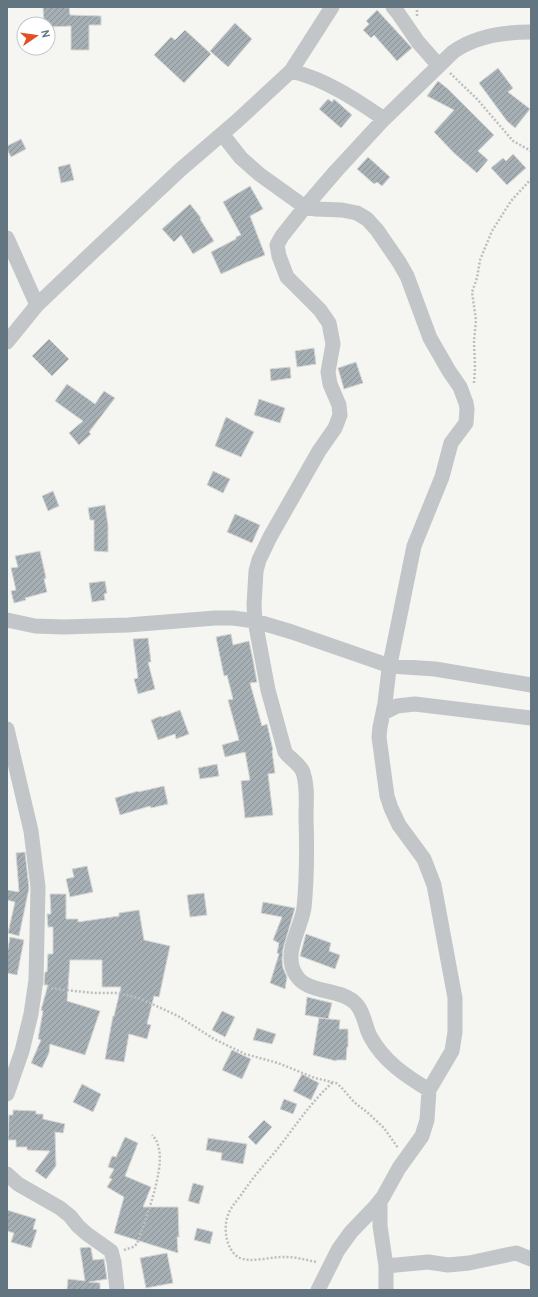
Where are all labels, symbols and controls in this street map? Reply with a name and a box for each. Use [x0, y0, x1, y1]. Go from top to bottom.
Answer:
north arrow [16, 16, 56, 56]
text: N [37, 29, 52, 39]

